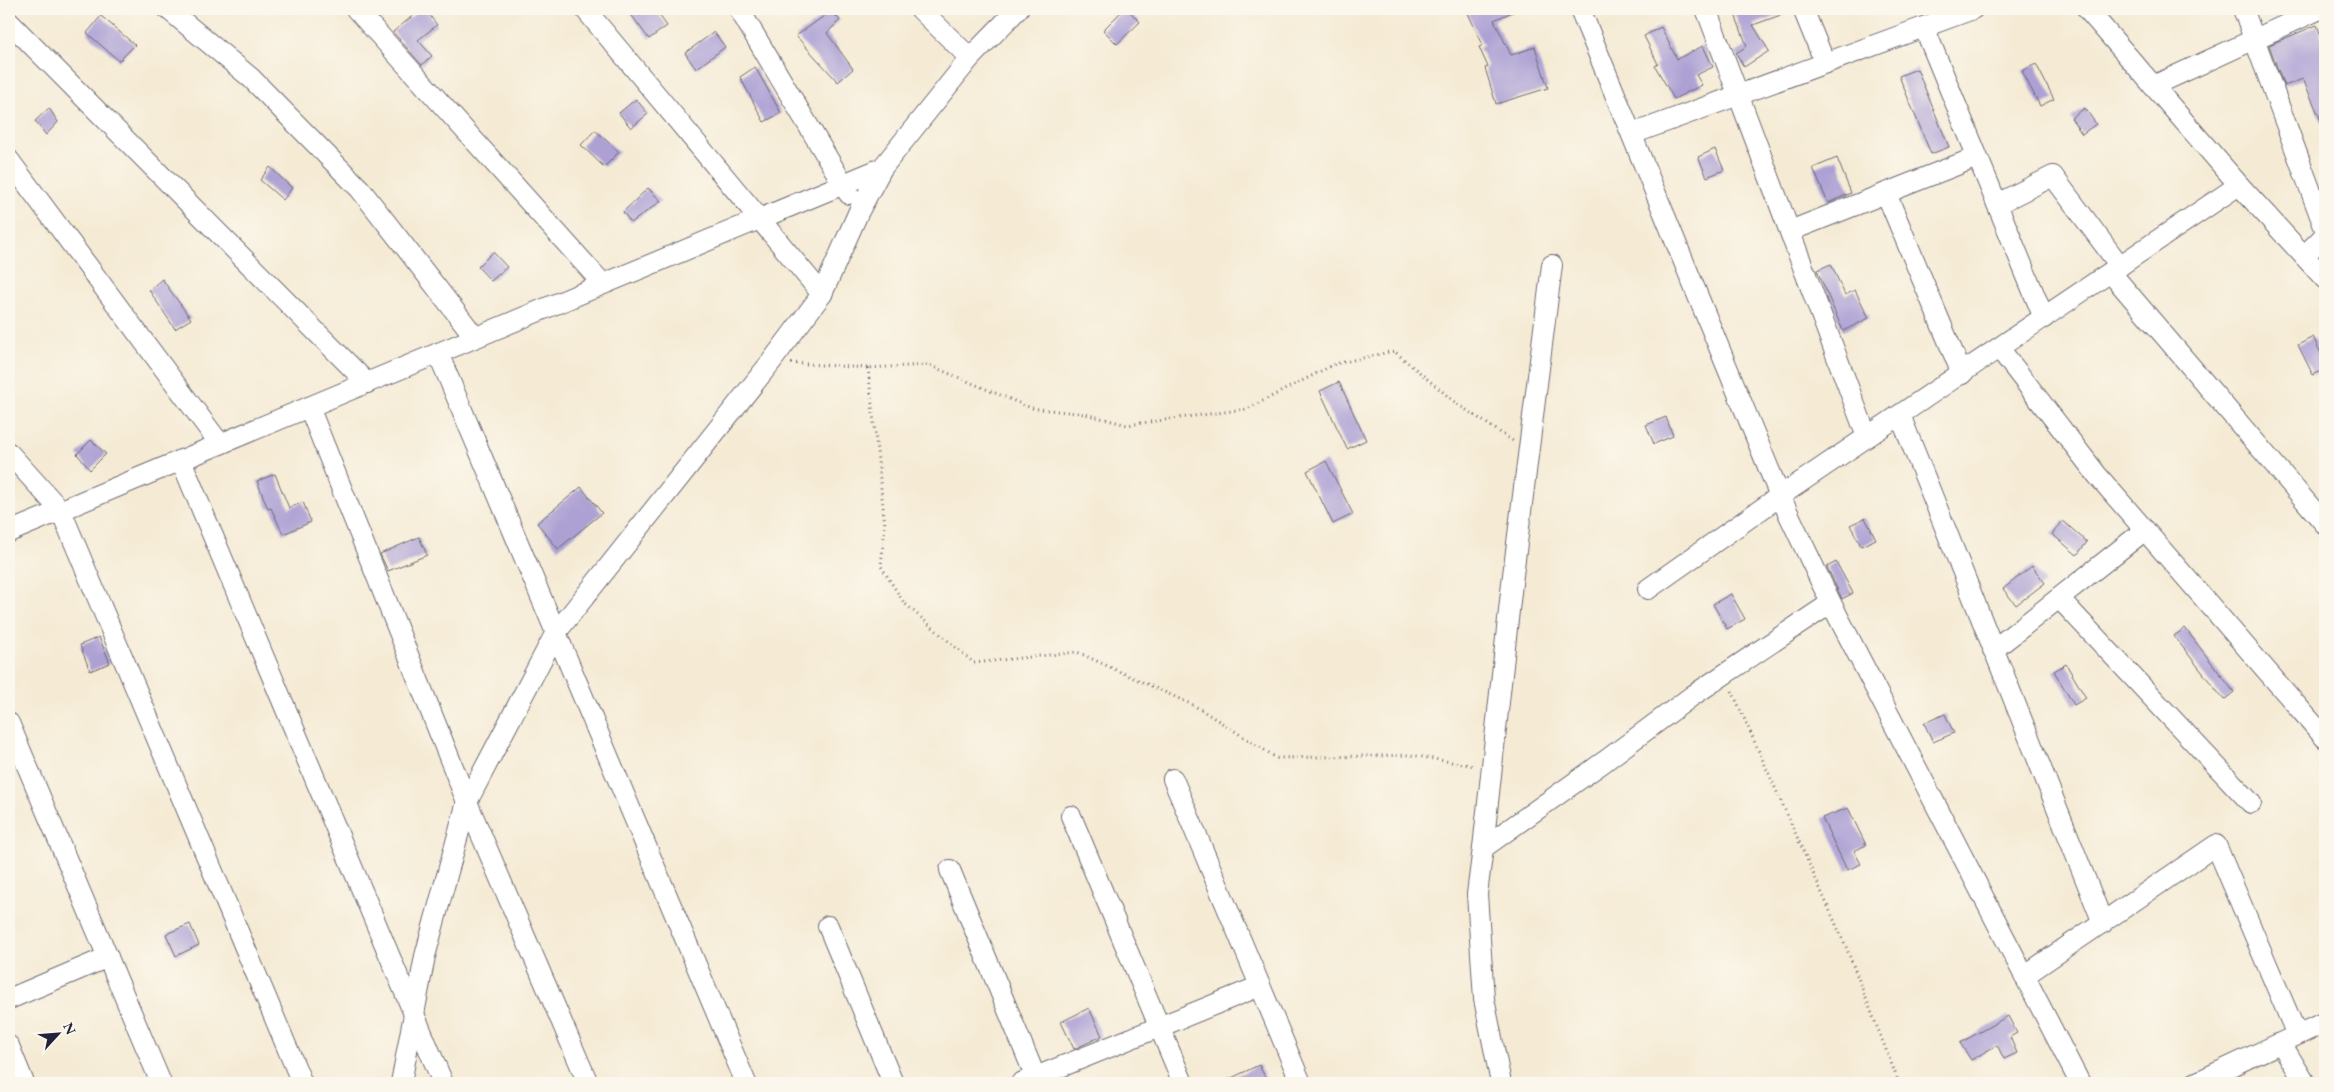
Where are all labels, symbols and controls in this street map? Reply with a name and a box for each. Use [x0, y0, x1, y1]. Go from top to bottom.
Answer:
north arrow [32, 1010, 82, 1060]
text: N [59, 1019, 81, 1038]

